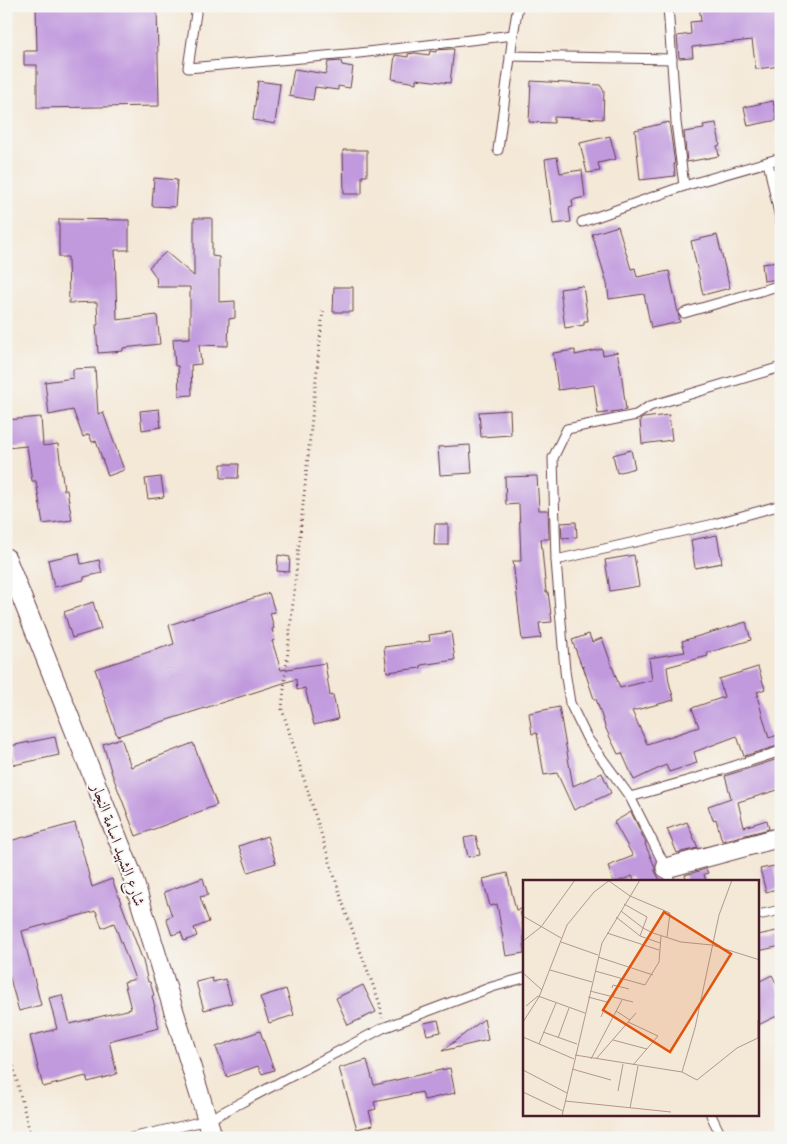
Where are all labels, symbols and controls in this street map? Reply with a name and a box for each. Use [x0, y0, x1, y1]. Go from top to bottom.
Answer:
street label: شارع الشهيد اسامة النجار [83, 779, 150, 910]
inset map [523, 880, 760, 1116]

